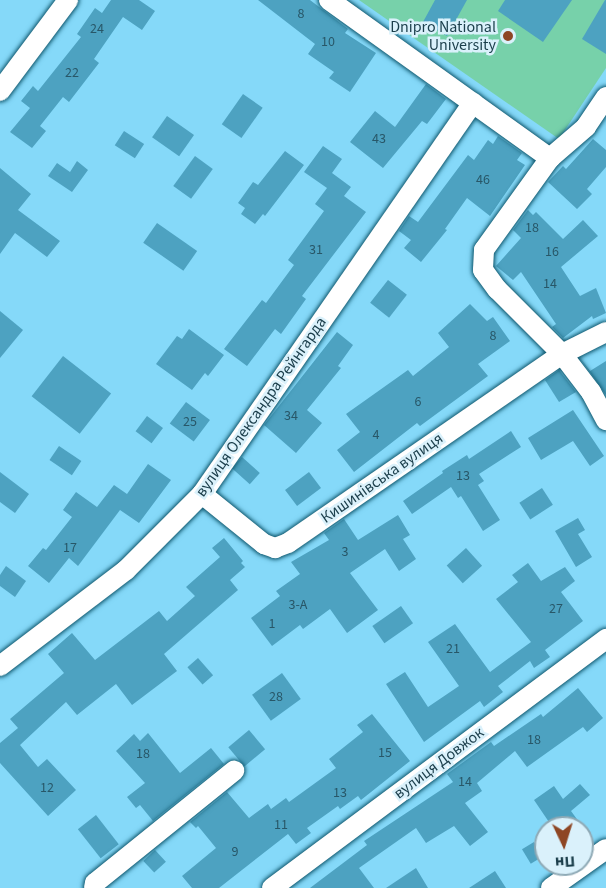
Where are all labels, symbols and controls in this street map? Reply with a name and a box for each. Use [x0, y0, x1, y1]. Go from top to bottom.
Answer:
house number: 8 [298, 6, 304, 22]
place label: Dnipro National University [390, 17, 496, 55]
house number: 24 [90, 21, 104, 37]
marker: Dnipro National University [501, 29, 515, 43]
house number: 10 [321, 34, 335, 50]
house number: 22 [65, 65, 79, 81]
house number: 43 [372, 131, 386, 147]
house number: 46 [476, 172, 490, 188]
house number: 18 [525, 220, 539, 236]
house number: 31 [309, 242, 323, 258]
house number: 16 [545, 244, 559, 260]
house number: 14 [543, 276, 557, 292]
street label: вулиця Олександра Рейнгарда [191, 313, 331, 501]
house number: 8 [490, 328, 496, 344]
house number: 6 [415, 394, 421, 410]
house number: 34 [284, 408, 298, 424]
house number: 25 [183, 414, 197, 430]
house number: 4 [373, 427, 379, 443]
street label: Кишинівська вулиця [317, 429, 447, 527]
house number: 13 [456, 468, 470, 484]
house number: 17 [63, 540, 77, 556]
house number: 3 [342, 544, 348, 560]
house number: 3-А [289, 597, 307, 613]
house number: 27 [549, 601, 563, 617]
house number: 1 [269, 616, 275, 632]
house number: 21 [446, 641, 460, 657]
house number: 28 [269, 689, 283, 705]
street label: вулиця Довжок [390, 723, 488, 803]
house number: 18 [527, 732, 541, 748]
house number: 15 [378, 745, 392, 761]
house number: 18 [136, 746, 150, 762]
house number: 14 [458, 774, 472, 790]
house number: 12 [40, 780, 54, 796]
house number: 13 [333, 785, 347, 801]
north arrow [534, 816, 594, 876]
house number: 11 [274, 817, 288, 833]
house number: 9 [232, 844, 238, 860]
text: Пн [554, 850, 576, 874]

